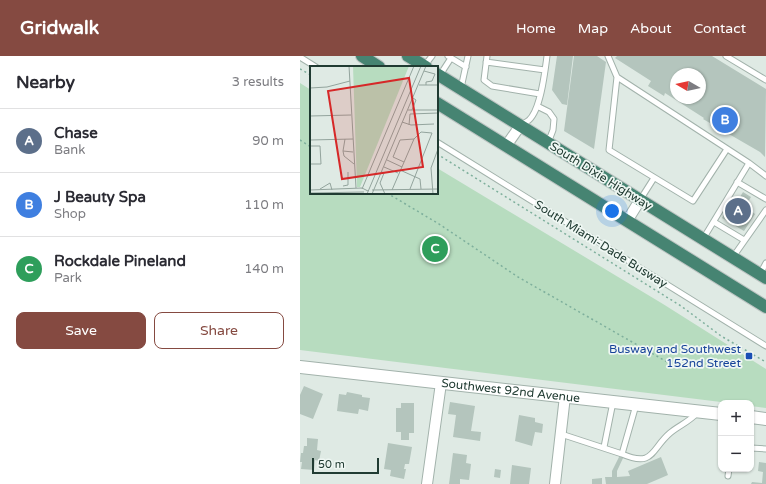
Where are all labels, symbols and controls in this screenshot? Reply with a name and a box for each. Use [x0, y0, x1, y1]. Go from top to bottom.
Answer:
text: Gridwalk [20, 17, 99, 39]
text: Home [516, 20, 556, 37]
text: Map [578, 20, 608, 37]
text: About [630, 20, 672, 37]
text: Contact [694, 20, 746, 37]
inset map [310, 66, 438, 194]
north arrow [670, 68, 706, 104]
text: Nearby [16, 72, 75, 93]
text: 3 results [232, 74, 284, 90]
pin: B [712, 105, 738, 135]
text: Chase [54, 124, 98, 142]
text: A [24, 133, 34, 149]
text: 90 m [252, 133, 284, 149]
street label: South Dixie Highway [547, 139, 655, 213]
text: Bank [54, 142, 85, 158]
text: J Beauty Spa [54, 188, 146, 206]
pin: A [725, 196, 751, 226]
text: B [24, 197, 34, 213]
text: 110 m [244, 197, 284, 213]
street label: South Miami-Dade Busway [532, 197, 670, 291]
your location [602, 201, 622, 221]
text: Shop [54, 206, 86, 222]
pin: C [422, 234, 448, 264]
text: Rockdale Pineland [54, 252, 186, 270]
text: C [24, 261, 34, 277]
text: 140 m [244, 261, 284, 277]
text: Park [54, 270, 82, 286]
button: Save [16, 312, 146, 349]
button: Share [154, 312, 284, 349]
place label: Busway and Southwest 152nd Street [609, 342, 741, 370]
marker: Busway and Southwest 152nd Street [744, 351, 754, 361]
street label: Southwest 92nd Avenue [441, 376, 581, 405]
map controls [718, 400, 754, 472]
button: + [718, 400, 754, 436]
button: − [718, 436, 754, 472]
scale bar [312, 456, 379, 475]
text: 50 m [318, 458, 345, 471]

